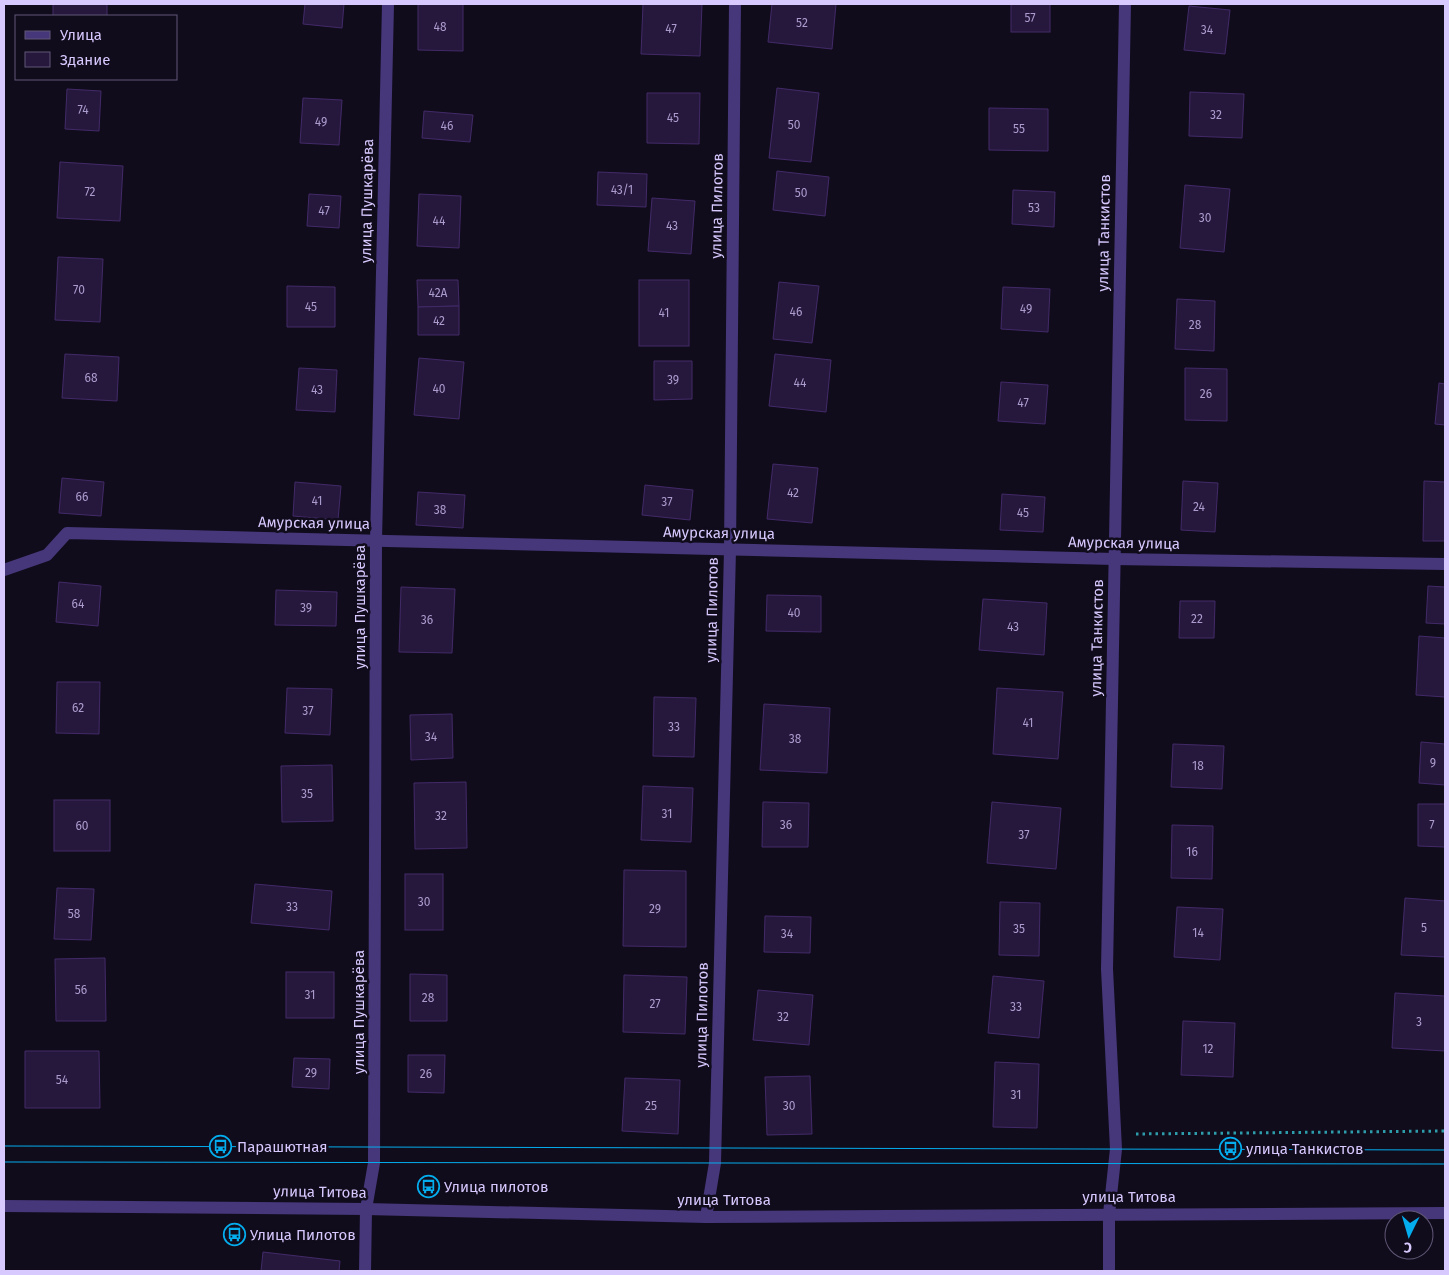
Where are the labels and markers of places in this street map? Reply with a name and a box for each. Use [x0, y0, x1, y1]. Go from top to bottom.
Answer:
bus stop icon: Парашютная [209, 1135, 233, 1159]
bus stop icon: улица Танкистов [1218, 1137, 1242, 1161]
place label: Парашютная [237, 1138, 328, 1156]
place label: улица Танкистов [1246, 1140, 1363, 1158]
bus stop icon: Улица пилотов [416, 1175, 440, 1199]
place label: Улица пилотов [444, 1178, 548, 1196]
bus stop icon: Улица Пилотов [222, 1223, 246, 1247]
place label: Улица Пилотов [250, 1226, 356, 1244]

